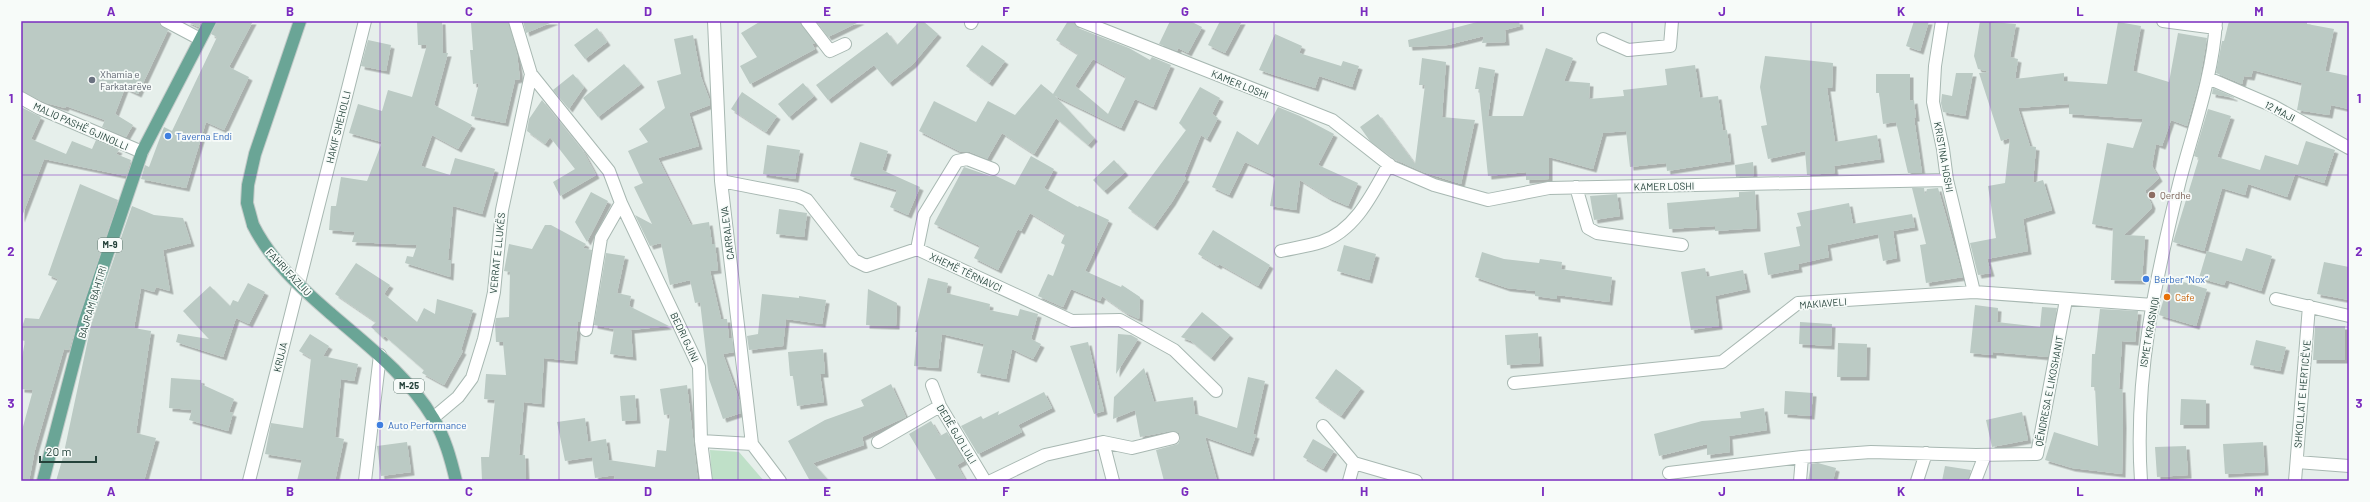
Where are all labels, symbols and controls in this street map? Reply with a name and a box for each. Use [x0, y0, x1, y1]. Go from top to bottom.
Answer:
text: A [107, 3, 116, 19]
text: B [286, 3, 294, 19]
text: C [465, 3, 473, 19]
text: D [644, 3, 652, 19]
text: E [823, 3, 831, 19]
text: F [1002, 3, 1010, 19]
text: G [1181, 3, 1189, 19]
text: H [1360, 3, 1368, 19]
text: I [1541, 3, 1545, 19]
text: J [1718, 3, 1726, 19]
text: K [1897, 3, 1905, 19]
text: L [2076, 3, 2084, 19]
text: M [2254, 3, 2264, 19]
street label: KAMER LOSHI [1210, 67, 1270, 101]
place label: Xhamia e Farkatarëve [100, 68, 152, 92]
marker: Xhamia e Farkatarëve [87, 75, 97, 85]
text: 1 [9, 90, 13, 106]
street label: HAKIF SHEHOLLI [323, 90, 353, 164]
text: 1 [2357, 90, 2361, 106]
street label: 12 MAJI [2263, 98, 2297, 124]
street label: MALIQ PASHË GJINOLLI [32, 100, 130, 152]
street label: KRISTINA HOSHI [1932, 121, 1956, 193]
place label: Taverna Endi [176, 130, 232, 142]
marker: Taverna Endi [163, 131, 173, 141]
street label: KAMER LOSHI [1634, 179, 1694, 193]
place label: Qerdhe [2160, 189, 2191, 201]
marker: Qerdhe [2147, 190, 2157, 200]
street label: CARRALEVA [718, 206, 736, 260]
street label: VERRAT E LLUKËS [487, 212, 507, 294]
road number: M-9 [98, 238, 122, 252]
text: 2 [7, 243, 15, 259]
text: 2 [2355, 243, 2363, 259]
street label: FAHRI FAZLIU [264, 246, 314, 298]
street label: XHEMË TËRNAVCI [928, 250, 1004, 294]
street label: BAJRAM BAHTIRI [75, 264, 109, 340]
place label: Berber “Nox” [2154, 273, 2208, 285]
marker: Berber “Nox” [2141, 274, 2151, 284]
place label: Cafe [2175, 291, 2195, 303]
marker: Cafe [2162, 292, 2172, 302]
street label: MAKIAVELI [1799, 295, 1847, 311]
street label: ISMET KRASNIQI [2137, 296, 2161, 368]
street label: BEDRI GJINI [668, 310, 702, 364]
street label: QËNDRESA E LIKOSHANIT [2032, 334, 2066, 447]
street label: SHKOLLAT E HERTICËVE [2291, 339, 2313, 449]
street label: KRUJA [270, 341, 290, 373]
road number: M-25 [394, 379, 424, 393]
text: 3 [7, 395, 15, 411]
text: 3 [2355, 395, 2363, 411]
street label: DEDË GJO LULI [935, 402, 979, 466]
place label: Auto Performance [388, 419, 467, 431]
marker: Auto Performance [375, 420, 385, 430]
scale bar [40, 438, 96, 464]
text: 20 m [46, 444, 72, 458]
text: A [107, 483, 116, 499]
text: B [286, 483, 294, 499]
text: C [465, 483, 473, 499]
text: D [644, 483, 652, 499]
text: E [823, 483, 831, 499]
text: F [1002, 483, 1010, 499]
text: G [1181, 483, 1189, 499]
text: H [1360, 483, 1368, 499]
text: I [1541, 483, 1545, 499]
text: J [1718, 483, 1726, 499]
text: K [1897, 483, 1905, 499]
text: L [2076, 483, 2084, 499]
text: M [2254, 483, 2264, 499]

